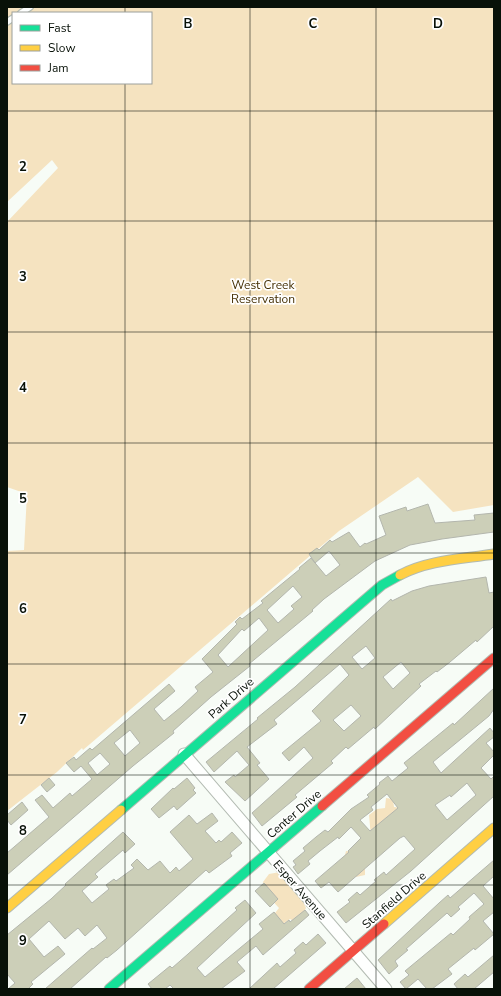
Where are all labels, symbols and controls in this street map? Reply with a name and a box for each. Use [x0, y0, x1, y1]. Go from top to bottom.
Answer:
legend [12, 12, 152, 84]
text: B [184, 15, 193, 33]
text: C [309, 15, 318, 33]
text: D [433, 15, 443, 33]
text: Fast [48, 20, 71, 36]
text: Slow [48, 40, 76, 56]
text: Jam [47, 60, 69, 76]
text: 2 [19, 158, 27, 176]
text: 3 [19, 268, 27, 286]
park label: West Creek Reservation [231, 277, 295, 307]
text: 4 [19, 379, 27, 397]
text: 5 [19, 490, 27, 508]
text: 6 [19, 600, 27, 618]
street label: Park Drive [205, 674, 257, 722]
text: 7 [19, 711, 27, 729]
street label: Center Drive [263, 786, 325, 842]
text: 8 [19, 822, 27, 840]
street label: Esper Avenue [270, 857, 330, 923]
street label: Stanfield Drive [359, 868, 429, 932]
text: 9 [19, 932, 27, 950]

